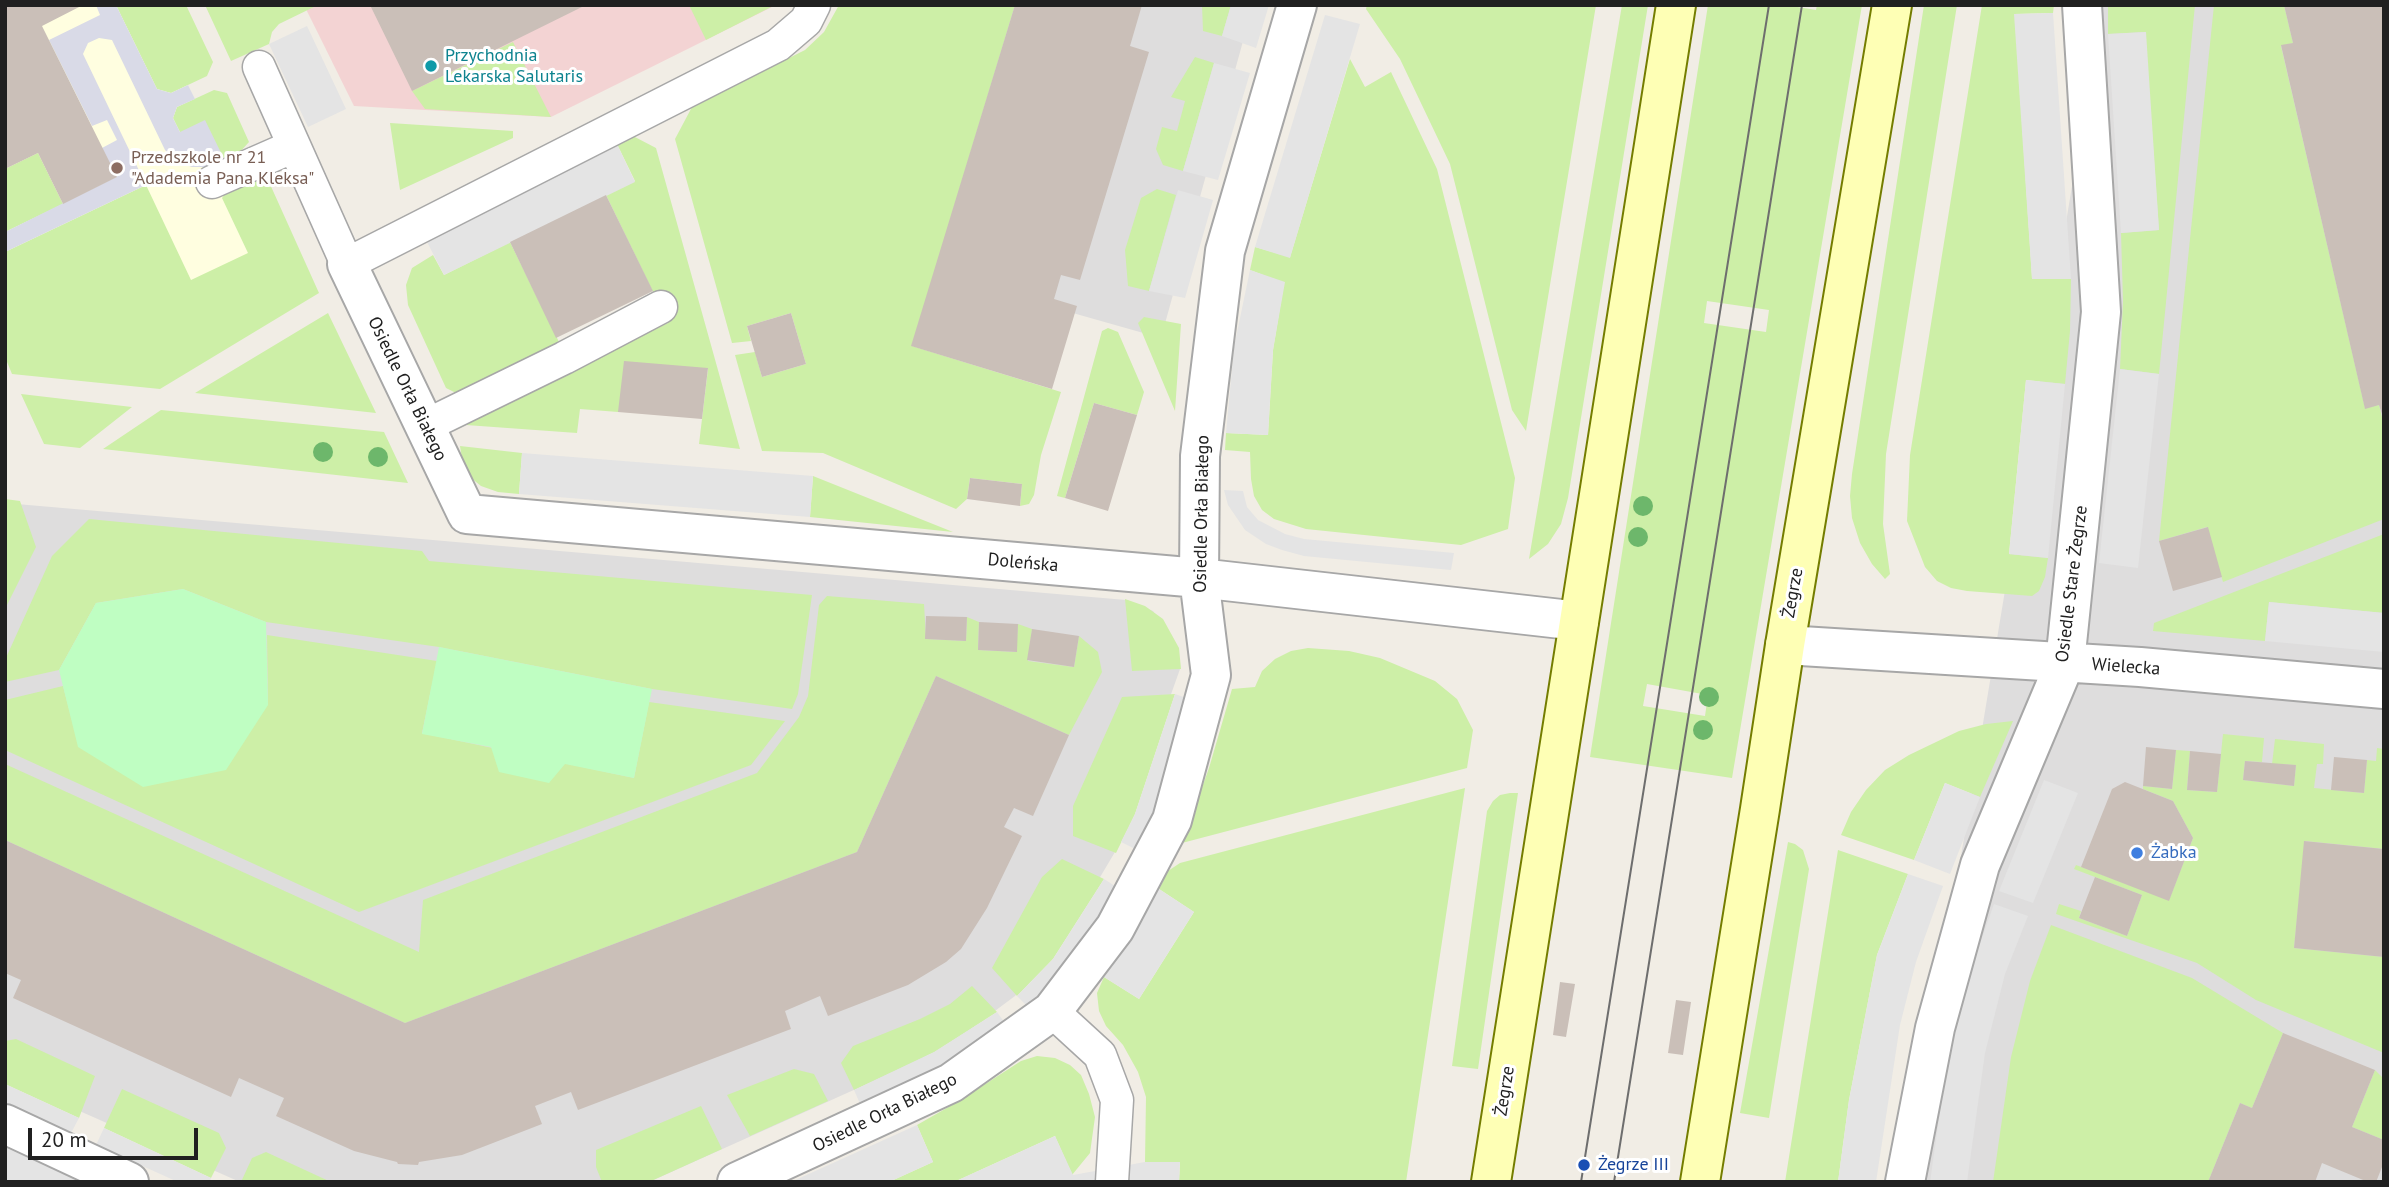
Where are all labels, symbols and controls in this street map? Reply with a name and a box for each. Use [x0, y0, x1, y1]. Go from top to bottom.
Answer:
place label: Przychodnia Lekarska Salutaris [445, 45, 583, 88]
marker: Przychodnia Lekarska Salutaris [423, 58, 439, 74]
place label: Przedszkole nr 21 "Adademia Pana Kleksa" [131, 147, 314, 190]
marker: Przedszkole nr 21 "Adademia Pana Kleksa" [109, 160, 125, 176]
street label: Osiedle Orła Białego [363, 313, 451, 465]
street label: Osiedle Orła Białego [1190, 435, 1214, 593]
street label: Osiedle Stare Żegrze [2052, 504, 2092, 664]
street label: Doleńska [987, 549, 1059, 577]
street label: Żegrze [1778, 566, 1808, 620]
street label: Wielecka [2091, 654, 2161, 680]
place label: Żabka [2151, 842, 2197, 864]
marker: Żabka [2129, 845, 2145, 861]
street label: Żegrze [1490, 1064, 1520, 1118]
street label: Osiedle Orła Białego [809, 1069, 961, 1157]
scale bar [32, 1114, 201, 1158]
text: 20 m [41, 1126, 87, 1153]
place label: Żegrze III [1598, 1154, 1669, 1176]
marker: Żegrze III [1576, 1157, 1592, 1173]

